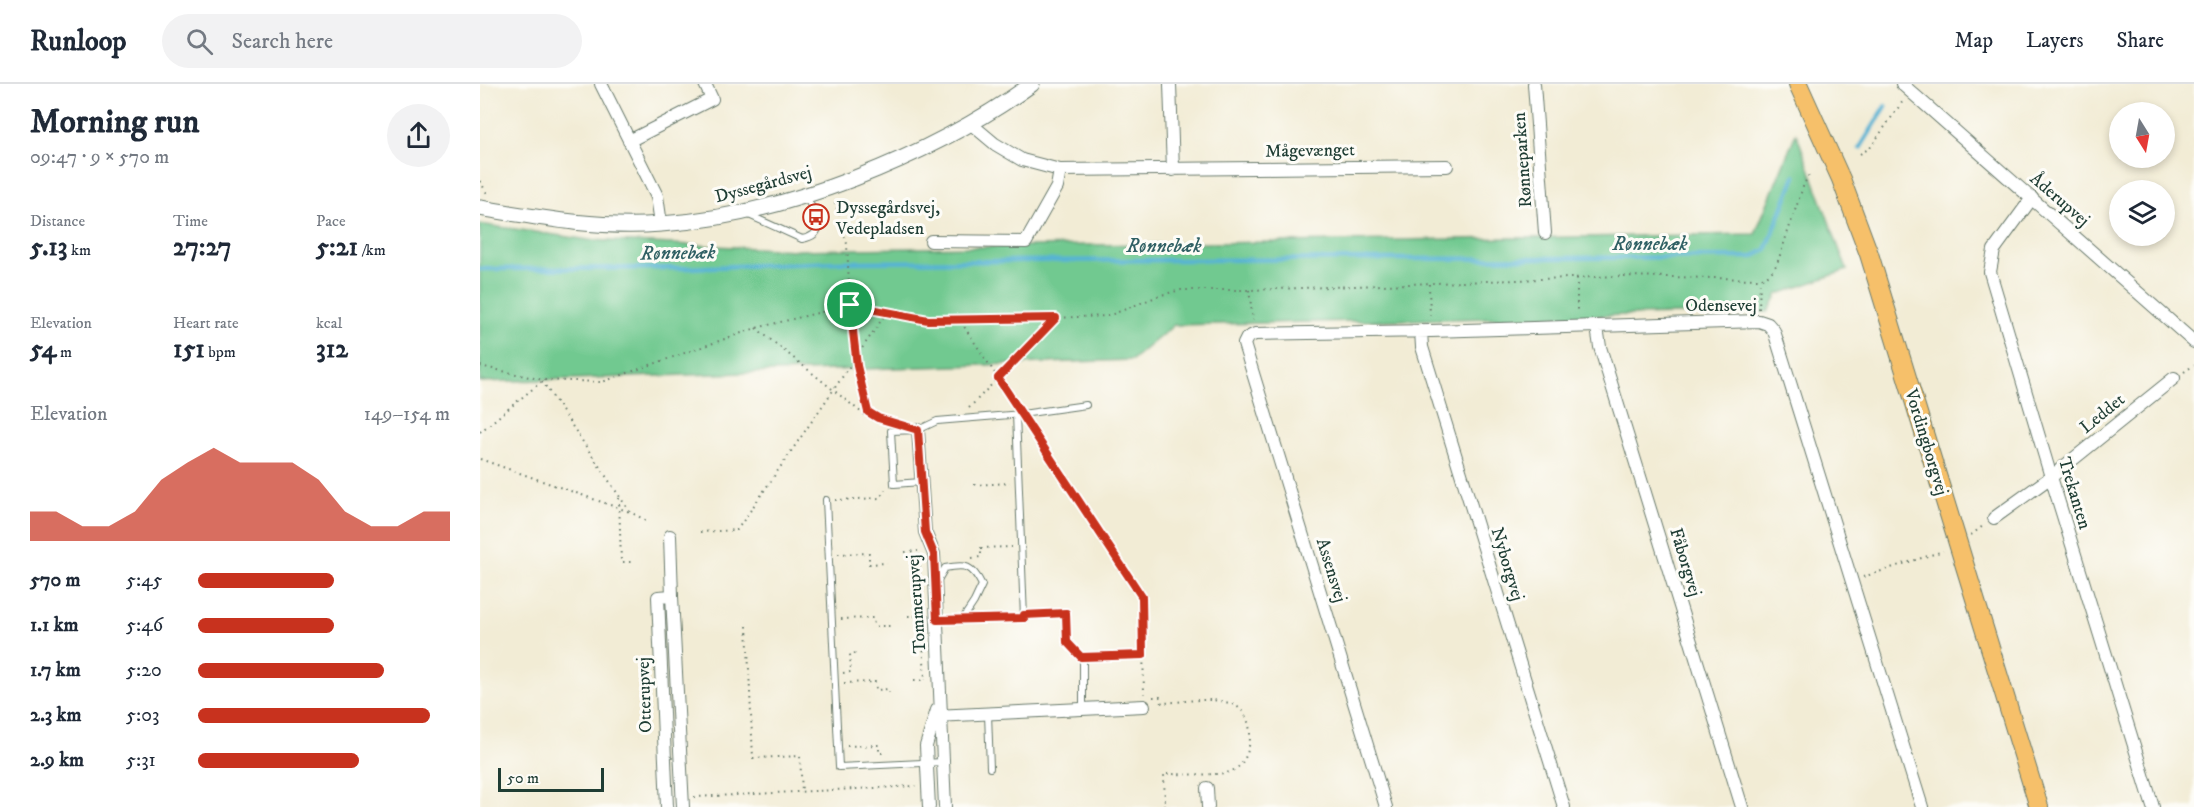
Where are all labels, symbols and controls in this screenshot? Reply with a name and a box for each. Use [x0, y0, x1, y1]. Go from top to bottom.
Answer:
search box [162, 14, 582, 68]
text: Runloop [30, 24, 126, 59]
icon: search [183, 25, 216, 58]
text: Search here [231, 28, 333, 55]
text: Map [1954, 28, 1993, 54]
text: Layers [2026, 28, 2084, 54]
text: Share [2117, 28, 2164, 54]
text: Morning run [30, 102, 199, 143]
north arrow [2109, 102, 2175, 168]
map controls [2109, 102, 2175, 246]
button: share [387, 104, 450, 167]
street label: Rønneparken [1509, 111, 1537, 208]
street label: Mågevænget [1265, 139, 1355, 163]
text: 09:47 · 9 × 570 m [30, 145, 169, 170]
street label: Dyssegårdsvej [713, 162, 814, 208]
street label: Åderupvej [2025, 167, 2094, 232]
button: layers [2109, 180, 2175, 246]
place label: Dyssegårdsvej, Vedepladsen [835, 197, 940, 240]
bus stop icon: Dyssegårdsvej, Vedepladsen [801, 202, 831, 232]
text: Distance [30, 211, 85, 231]
text: Time [173, 211, 208, 231]
text: Pace [316, 211, 346, 231]
text: 5.13 [30, 231, 68, 264]
text: 27:27 [173, 231, 231, 264]
text: 5:21 [316, 231, 358, 264]
water label: Rønnebæk [1611, 232, 1688, 257]
water label: Rønnebæk [1125, 234, 1202, 259]
text: km [68, 240, 91, 260]
text: /km [358, 240, 386, 260]
water label: Rønnebæk [639, 240, 716, 267]
pin [824, 279, 875, 330]
icon: arrive [833, 288, 866, 321]
street label: Odensevej [1685, 295, 1757, 317]
text: Elevation [30, 313, 92, 333]
text: Heart rate [173, 313, 239, 333]
text: kcal [316, 313, 342, 333]
text: 54 [30, 333, 57, 366]
text: 151 [173, 333, 205, 366]
text: 312 [316, 333, 348, 366]
text: m [57, 342, 72, 362]
text: bpm [205, 342, 236, 362]
street label: Vordingborgvej [1899, 385, 1953, 498]
street label: Leddet [2076, 389, 2130, 439]
text: Elevation [30, 402, 107, 427]
text: 149–154 m [364, 402, 450, 427]
street label: Trekanten [2053, 454, 2096, 533]
street label: Nyborgvej [1485, 525, 1529, 604]
street label: Fåborgvej [1664, 525, 1706, 599]
street label: Assensvej [1311, 536, 1351, 605]
street label: Tommerupvej [903, 554, 931, 654]
text: 570 m [30, 568, 81, 593]
text: 5:45 [126, 568, 162, 593]
text: 1.1 km [30, 613, 79, 638]
text: 5:46 [126, 613, 163, 638]
street label: Otterupvej [633, 657, 657, 733]
text: 1.7 km [30, 658, 81, 683]
text: 5:20 [126, 658, 162, 683]
text: 2.3 km [30, 703, 82, 728]
text: 5:03 [126, 703, 159, 728]
text: 2.9 km [30, 748, 84, 773]
text: 5:31 [126, 748, 156, 773]
scale bar [498, 765, 604, 792]
text: 50 m [507, 768, 539, 788]

